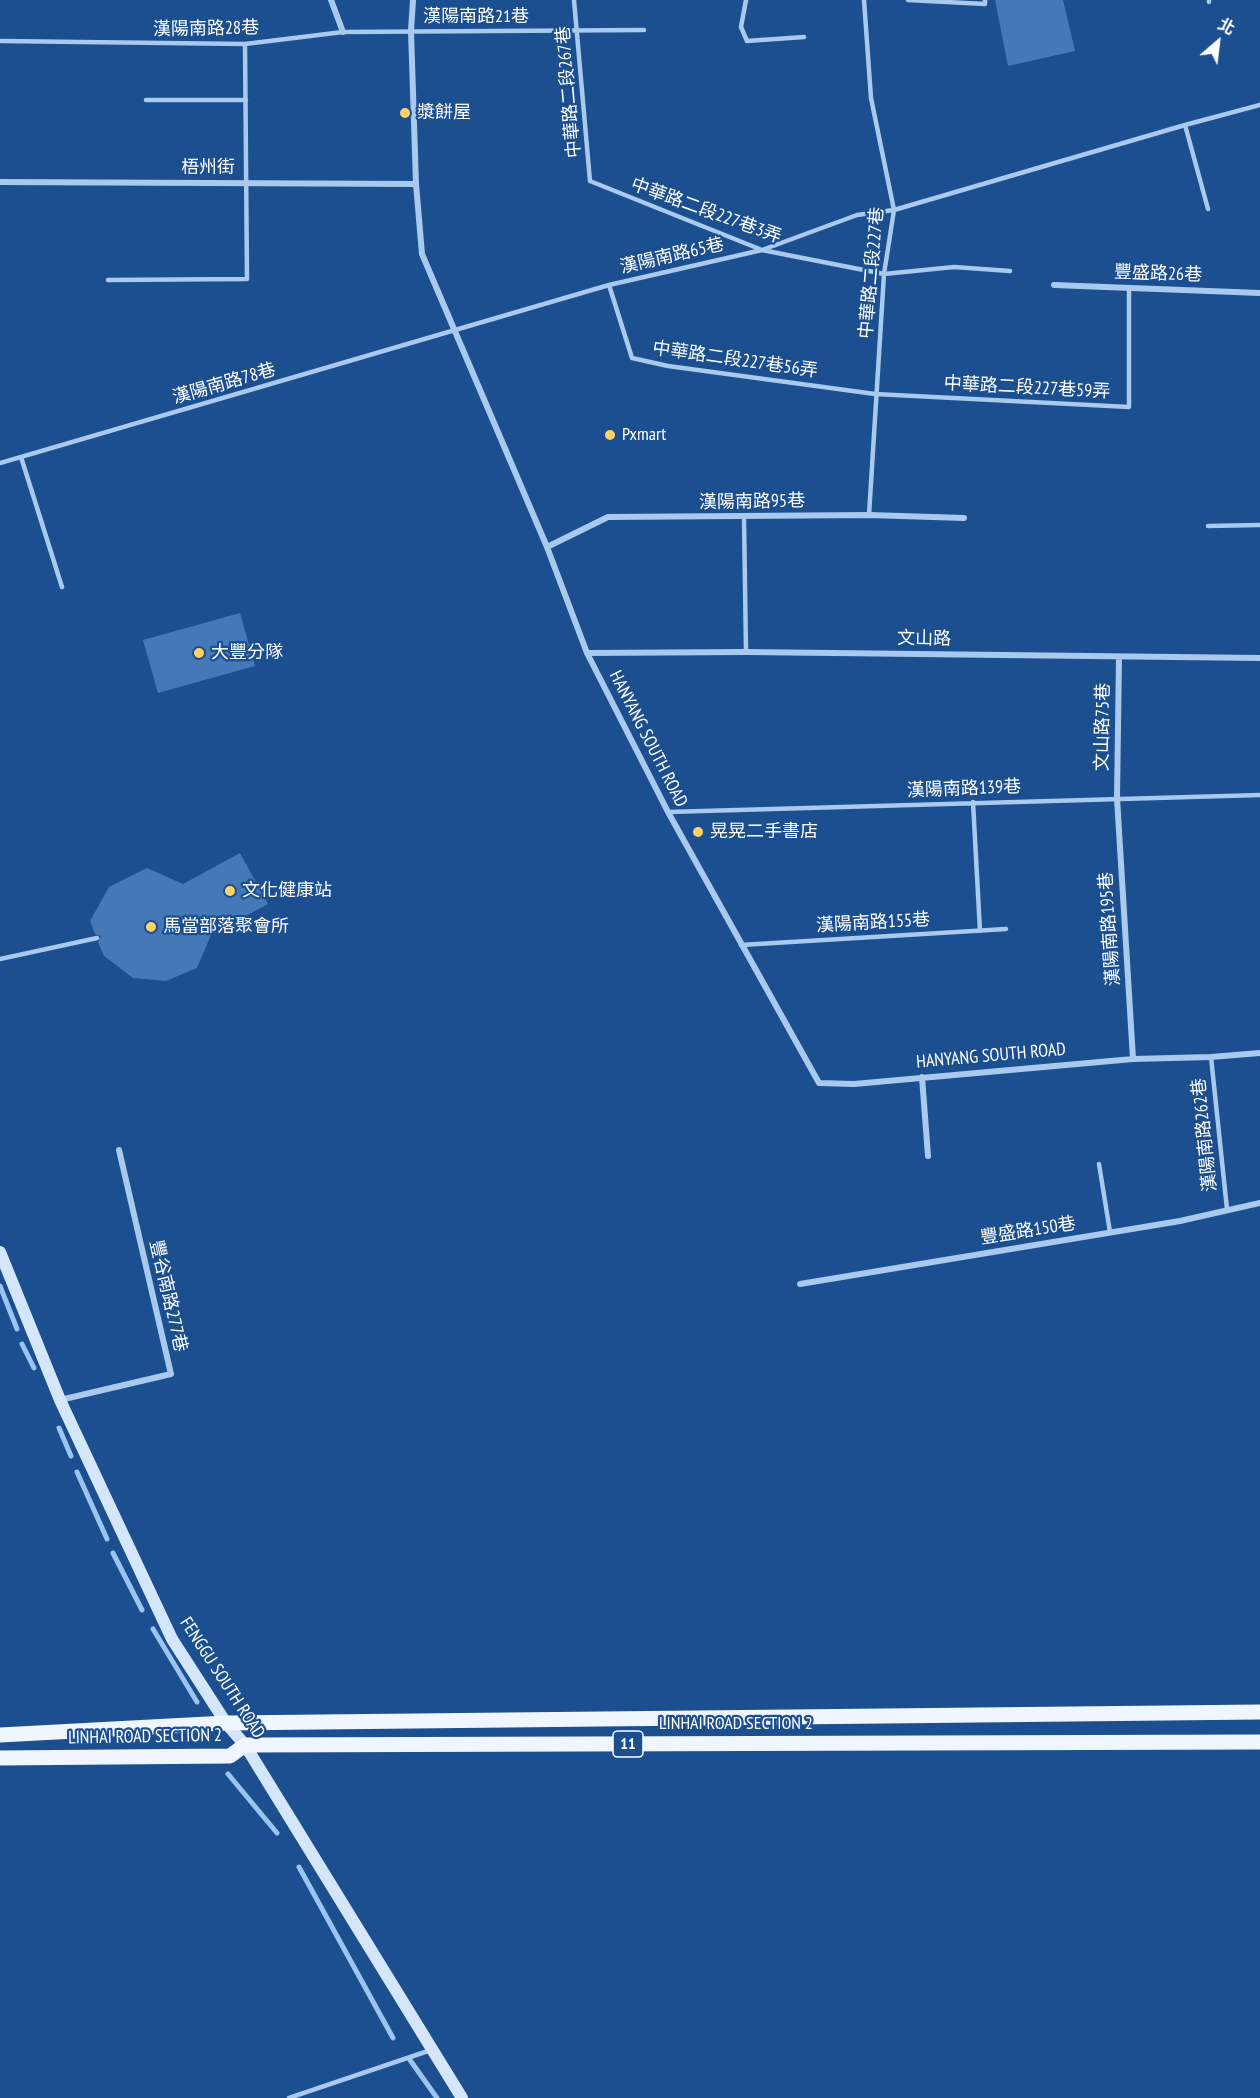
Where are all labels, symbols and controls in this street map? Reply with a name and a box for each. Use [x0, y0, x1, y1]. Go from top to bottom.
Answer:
street label: 漢陽南路21巷 [423, 6, 529, 28]
north arrow [1188, 12, 1248, 72]
text: 北 [1215, 14, 1238, 39]
street label: 漢陽南路28巷 [153, 17, 259, 41]
street label: 中華路二段267巷 [552, 25, 586, 159]
place label: 漿餅屋 [417, 102, 471, 124]
marker: 漿餅屋 [398, 106, 412, 120]
street label: 梧州街 [181, 157, 235, 179]
street label: 中華路二段227巷3弄 [628, 174, 784, 248]
street label: 中華路二段227巷 [855, 206, 889, 340]
street label: 漢陽南路65巷 [618, 234, 726, 278]
street label: 豐盛路26巷 [1114, 262, 1202, 286]
street label: 中華路二段227巷56弄 [651, 338, 819, 382]
street label: 漢陽南路78巷 [170, 359, 278, 409]
street label: 中華路二段227巷59弄 [943, 373, 1111, 403]
place label: Pxmart [622, 424, 666, 446]
marker: Pxmart [603, 428, 617, 442]
street label: 漢陽南路95巷 [699, 490, 805, 514]
street label: 文山路 [897, 628, 951, 650]
place label: 大豐分隊 [211, 642, 283, 664]
marker: 大豐分隊 [192, 646, 206, 660]
street label: HANYANG SOUTH ROAD [604, 667, 692, 811]
street label: 文山路75巷 [1091, 683, 1115, 771]
street label: 漢陽南路139巷 [907, 776, 1021, 802]
place label: 晃晃二手書店 [710, 821, 818, 843]
marker: 晃晃二手書店 [691, 825, 705, 839]
street label: 漢陽南路195巷 [1095, 871, 1125, 987]
place label: 文化健康站 [242, 880, 332, 902]
marker: 文化健康站 [223, 884, 237, 898]
street label: 漢陽南路155巷 [815, 909, 931, 937]
place label: 馬當部落聚會所 [163, 916, 289, 938]
marker: 馬當部落聚會所 [144, 920, 158, 934]
street label: HANYANG SOUTH ROAD [915, 1039, 1067, 1073]
street label: 漢陽南路262巷 [1188, 1077, 1222, 1193]
street label: 豐盛路150巷 [979, 1213, 1077, 1249]
street label: 豐谷南路277巷 [145, 1238, 191, 1354]
street label: FENGGU SOUTH ROAD [175, 1613, 269, 1743]
street label: LINHAI ROAD SECTION 2 [659, 1713, 813, 1735]
street label: LINHAI ROAD SECTION 2 [68, 1725, 222, 1749]
road number: 11 [613, 1731, 643, 1757]

